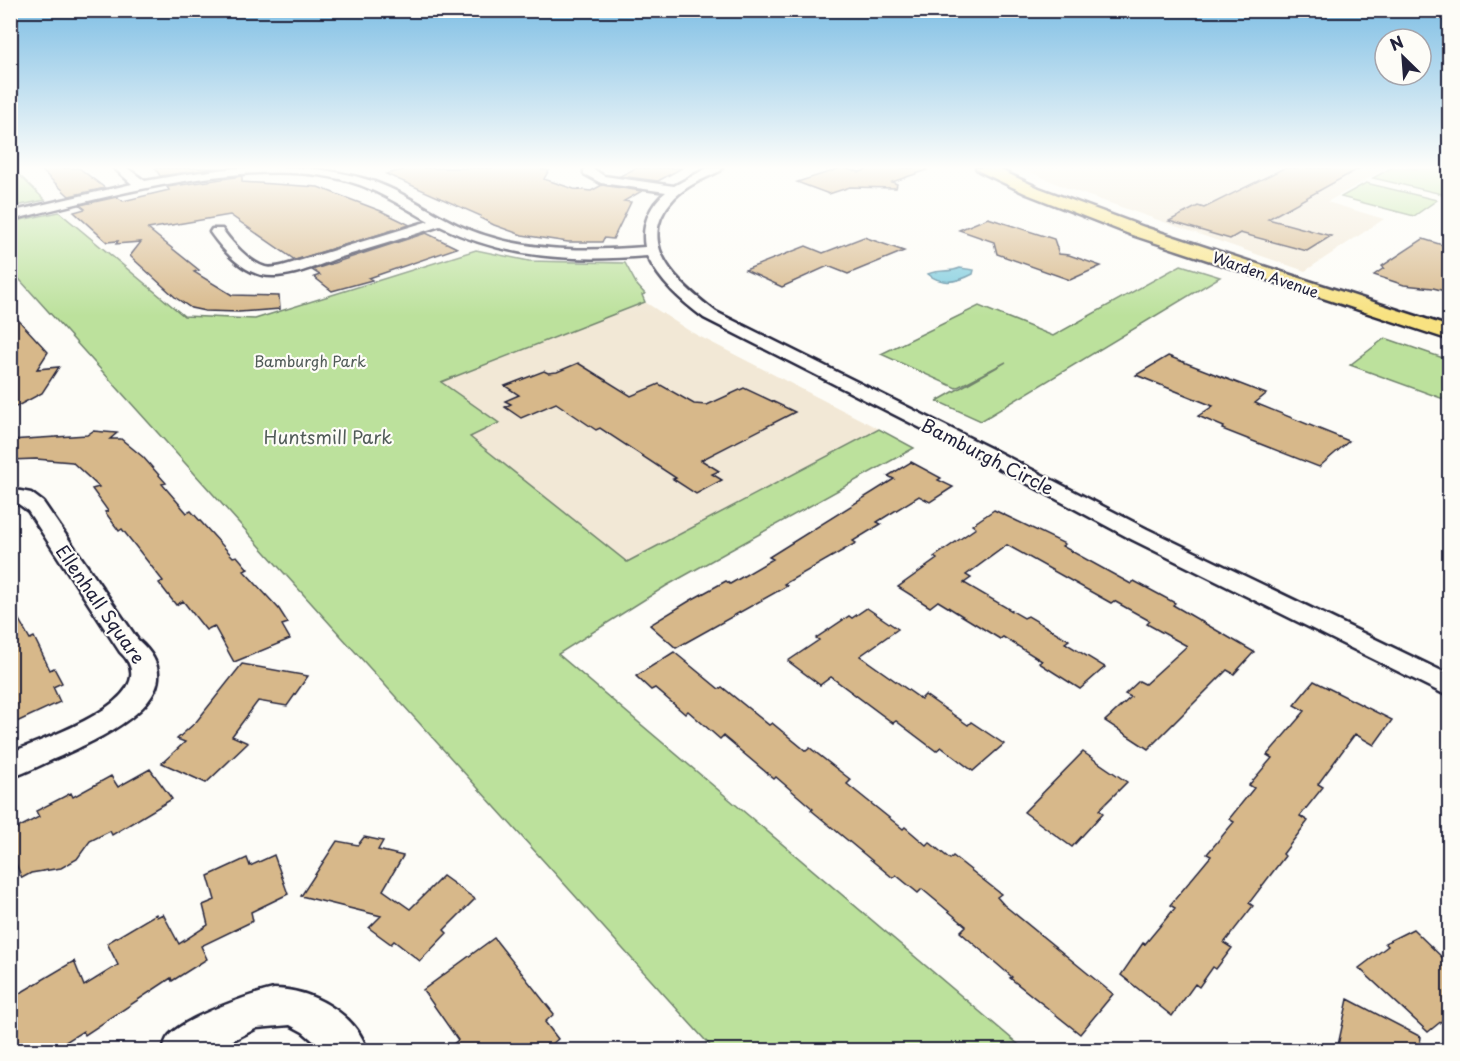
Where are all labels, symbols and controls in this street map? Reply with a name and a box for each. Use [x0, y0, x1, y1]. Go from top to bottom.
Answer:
north arrow [1373, 27, 1433, 87]
text: N [1385, 29, 1407, 56]
street label: Warden Avenue [1210, 245, 1322, 303]
park label: Bamburgh Park [254, 349, 366, 372]
street label: Bamburgh Circle [917, 411, 1059, 501]
park label: Huntsmill Park [264, 423, 392, 450]
street label: Ellenhall Square [50, 539, 152, 669]

